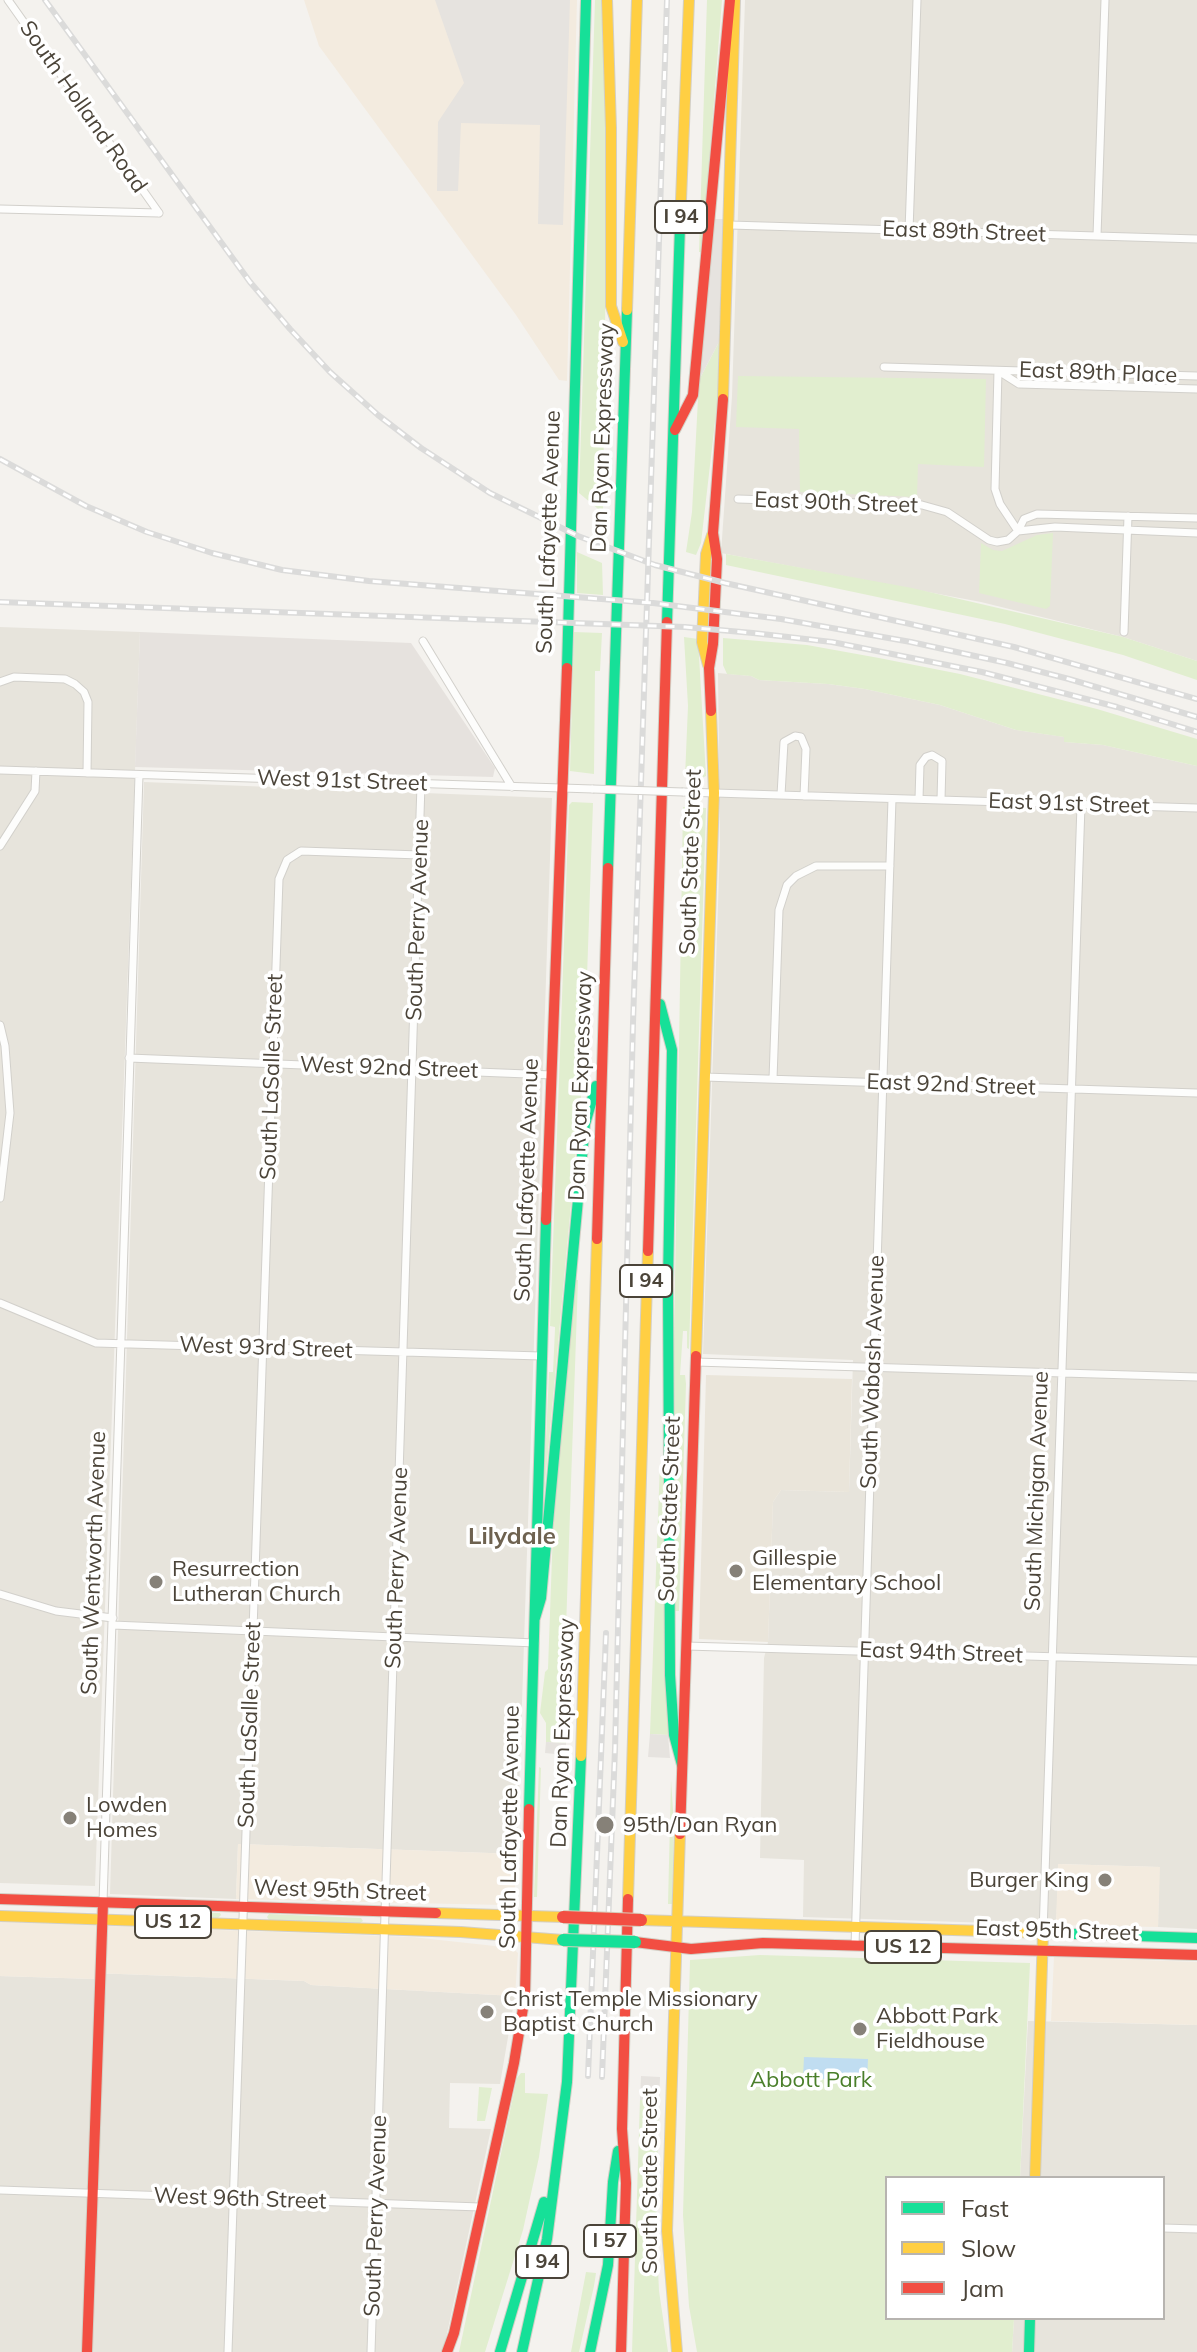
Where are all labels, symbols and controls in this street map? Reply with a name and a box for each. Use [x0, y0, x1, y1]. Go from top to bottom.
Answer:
street label: South Holland Road [14, 16, 152, 198]
road number: I 94 [655, 201, 707, 233]
street label: East 89th Street [882, 216, 1046, 248]
street label: Dan Ryan Expressway [586, 323, 620, 553]
street label: East 89th Place [1018, 357, 1178, 389]
street label: South Lafayette Avenue [532, 410, 566, 654]
street label: East 90th Street [754, 487, 918, 519]
street label: West 91st Street [256, 765, 428, 797]
street label: South State Street [675, 769, 707, 955]
street label: East 91st Street [988, 788, 1150, 820]
street label: South Perry Avenue [401, 819, 435, 1021]
street label: Dan Ryan Expressway [564, 971, 598, 1201]
street label: South LaSalle Street [255, 973, 289, 1181]
street label: West 92nd Street [299, 1052, 479, 1084]
street label: South Lafayette Avenue [510, 1058, 544, 1302]
street label: East 92nd Street [866, 1069, 1036, 1101]
street label: South Wabash Avenue [856, 1254, 890, 1490]
road number: I 94 [620, 1265, 672, 1297]
street label: West 93rd Street [179, 1332, 353, 1364]
street label: South Michigan Avenue [1020, 1371, 1054, 1611]
street label: South State Street [654, 1416, 686, 1602]
street label: South Wentworth Avenue [76, 1431, 112, 1695]
street label: South Perry Avenue [380, 1467, 414, 1669]
district label: Lilydale [468, 1523, 556, 1551]
place label: Gillespie Elementary School [752, 1545, 941, 1596]
place label: Resurrection Lutheran Church [172, 1556, 341, 1608]
marker: Gillespie Elementary School [727, 1562, 745, 1580]
marker: Resurrection Lutheran Church [147, 1573, 165, 1591]
street label: Dan Ryan Expressway [546, 1618, 580, 1848]
street label: South LaSalle Street [233, 1621, 267, 1829]
street label: East 94th Street [859, 1637, 1023, 1669]
street label: South Lafayette Avenue [495, 1705, 525, 1949]
place label: Lowden Homes [86, 1792, 167, 1844]
marker: Lowden Homes [61, 1809, 79, 1827]
place label: 95th/Dan Ryan [623, 1812, 777, 1838]
marker: 95th/Dan Ryan [594, 1814, 616, 1836]
place label: Burger King [969, 1867, 1089, 1893]
marker: Burger King [1096, 1871, 1114, 1889]
street label: West 95th Street [253, 1875, 427, 1907]
road number: US 12 [135, 1906, 211, 1938]
street label: East 95th Street [975, 1915, 1139, 1947]
road number: US 12 [865, 1931, 941, 1963]
place label: Christ Temple Missionary Baptist Church [503, 1986, 758, 2038]
marker: Christ Temple Missionary Baptist Church [478, 2003, 496, 2021]
place label: Abbott Park Fieldhouse [876, 2003, 998, 2054]
marker: Abbott Park Fieldhouse [851, 2020, 869, 2038]
park label: Abbott Park [750, 2067, 872, 2093]
street label: South State Street [637, 2088, 663, 2274]
street label: South Perry Avenue [359, 2115, 393, 2317]
legend [885, 2176, 1165, 2320]
street label: West 96th Street [153, 2183, 327, 2215]
text: Fast [961, 2193, 1009, 2223]
road number: I 57 [584, 2225, 636, 2257]
text: Slow [961, 2233, 1016, 2263]
road number: I 94 [516, 2246, 568, 2278]
text: Jam [961, 2273, 1004, 2303]

